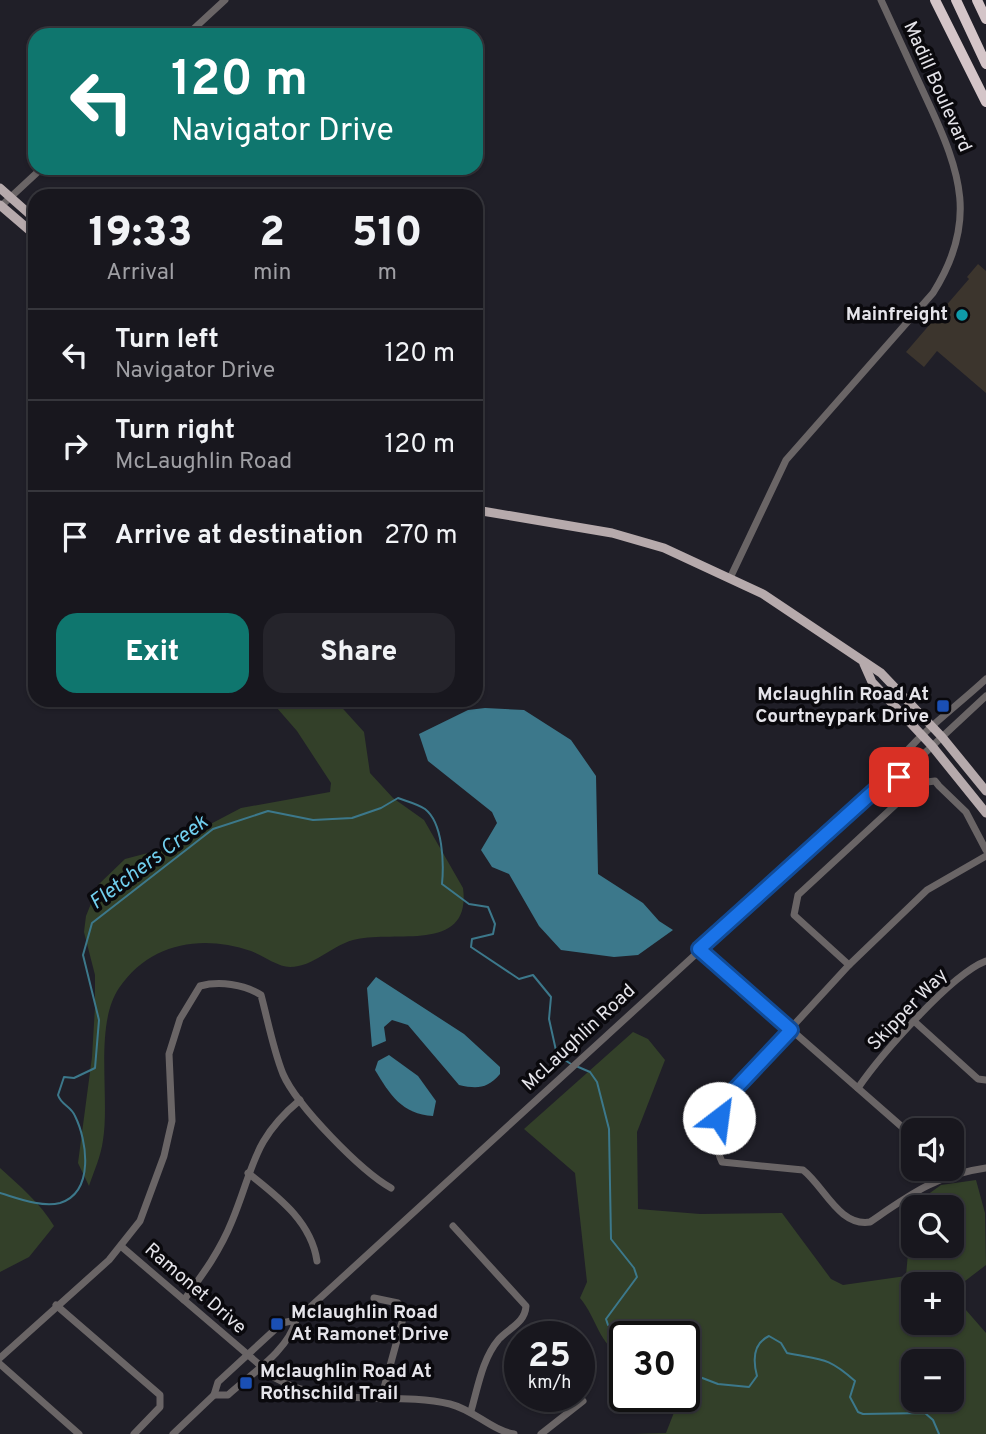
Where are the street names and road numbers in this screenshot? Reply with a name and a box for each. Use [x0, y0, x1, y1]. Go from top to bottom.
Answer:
street label: Madill Boulevard [897, 18, 977, 156]
street label: Skipper Way [863, 964, 953, 1056]
street label: McLaughlin Road [517, 979, 641, 1097]
street label: Ramonet Drive [139, 1238, 251, 1340]

